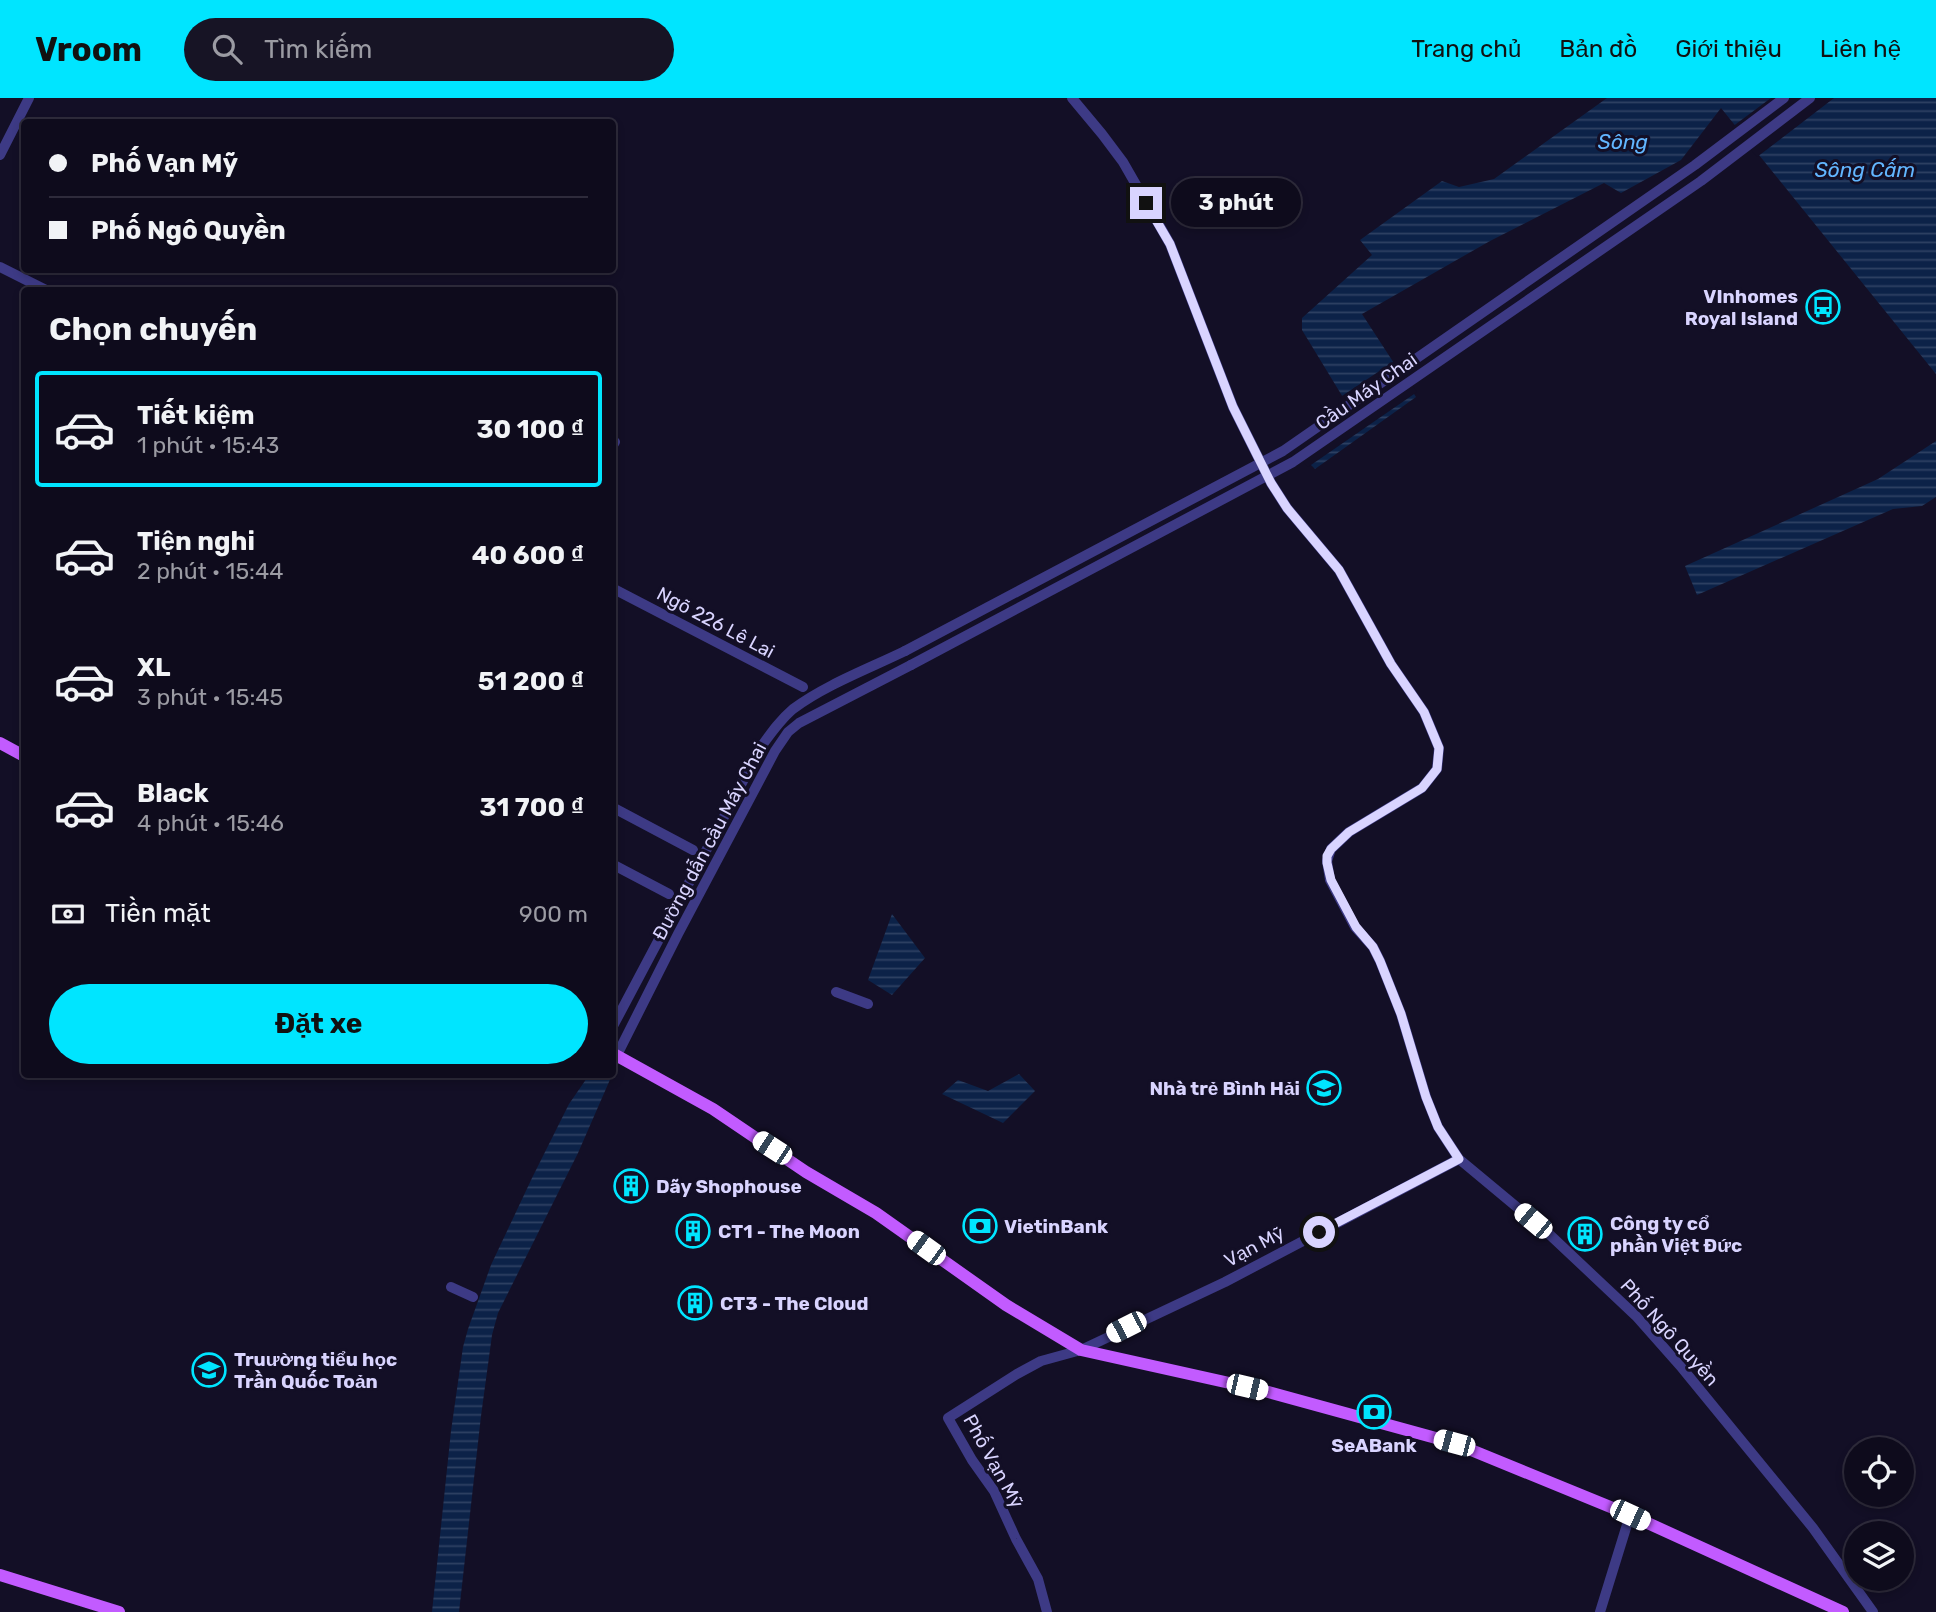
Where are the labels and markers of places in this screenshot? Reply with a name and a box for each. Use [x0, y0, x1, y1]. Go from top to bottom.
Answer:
place label: VInhomes Royal Island [1685, 285, 1798, 330]
bus stop icon: VInhomes Royal Island [1804, 288, 1842, 326]
school or university icon: Nhà trẻ Bình Hải [1305, 1069, 1343, 1107]
place label: Nhà trẻ Bình Hải [1149, 1077, 1300, 1100]
building icon: Dãy Shophouse [612, 1167, 650, 1205]
place label: Dãy Shophouse [656, 1175, 802, 1198]
bank icon: VietinBank [961, 1207, 999, 1245]
building icon: CT1 - The Moon [674, 1212, 712, 1250]
place label: Công ty cổ phần Việt Đức [1610, 1212, 1742, 1257]
place label: VietinBank [1004, 1215, 1108, 1238]
building icon: Công ty cổ phần Việt Đức [1566, 1215, 1604, 1253]
place label: CT1 - The Moon [718, 1220, 860, 1243]
building icon: CT3 - The Cloud [676, 1284, 714, 1322]
place label: CT3 - The Cloud [720, 1292, 868, 1315]
place label: Truường tiểu học Trần Quốc Toản [234, 1348, 397, 1393]
school or university icon: Truường tiểu học Trần Quốc Toản [190, 1351, 228, 1389]
bank icon: SeABank [1355, 1393, 1393, 1431]
place label: SeABank [1331, 1434, 1417, 1457]

